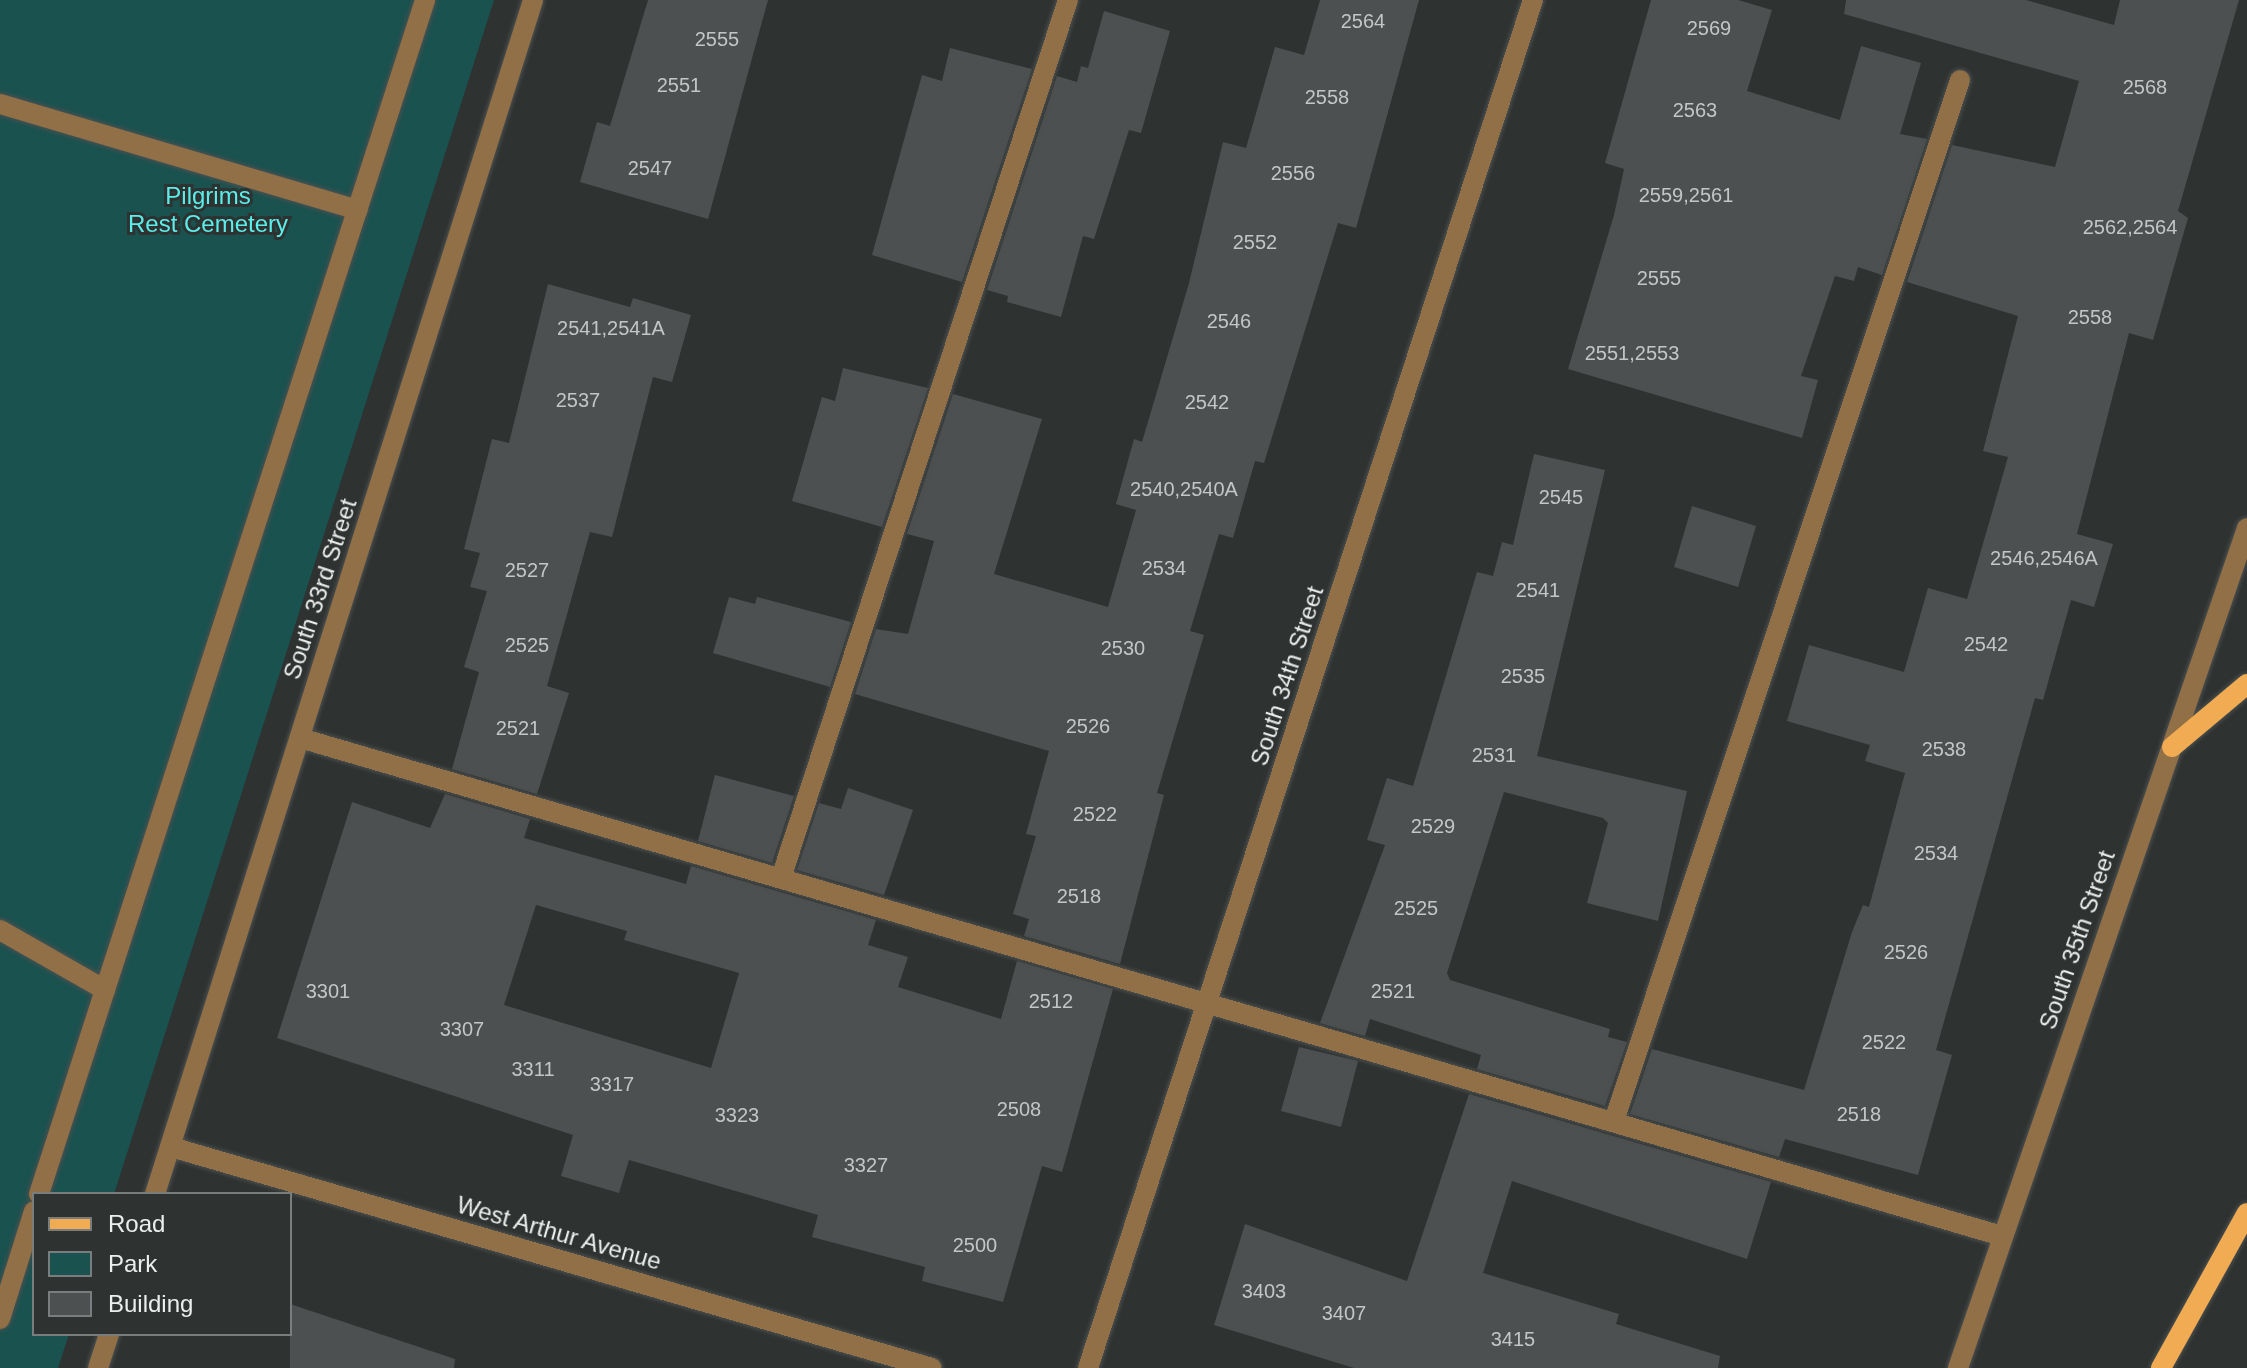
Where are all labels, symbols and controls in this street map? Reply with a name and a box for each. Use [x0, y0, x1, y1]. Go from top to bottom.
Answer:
house number: 2564 [1341, 9, 1385, 33]
house number: 2569 [1687, 16, 1731, 40]
house number: 2555 [695, 27, 739, 51]
house number: 2551 [657, 73, 701, 97]
house number: 2568 [2123, 75, 2167, 99]
house number: 2558 [1305, 85, 1349, 109]
house number: 2563 [1673, 98, 1717, 122]
house number: 2547 [628, 156, 672, 180]
house number: 2556 [1271, 161, 1315, 185]
park label: Pilgrims Rest Cemetery [128, 182, 288, 238]
house number: 2559,2561 [1639, 183, 1733, 207]
house number: 2562,2564 [2083, 215, 2177, 239]
house number: 2552 [1233, 230, 1277, 254]
house number: 2555 [1637, 266, 1681, 290]
house number: 2558 [2068, 305, 2112, 329]
house number: 2546 [1207, 309, 1251, 333]
house number: 2541,2541A [557, 316, 665, 340]
house number: 2551,2553 [1585, 341, 1679, 365]
house number: 2537 [556, 388, 600, 412]
house number: 2542 [1185, 390, 1229, 414]
house number: 2540,2540A [1130, 477, 1238, 501]
house number: 2545 [1539, 485, 1583, 509]
street label: South 33rd Street [277, 495, 363, 683]
house number: 2546,2546A [1990, 546, 2098, 570]
house number: 2534 [1142, 556, 1186, 580]
house number: 2527 [505, 558, 549, 582]
house number: 2541 [1516, 578, 1560, 602]
street label: South 34th Street [1244, 583, 1330, 769]
house number: 2542 [1964, 632, 2008, 656]
house number: 2525 [505, 633, 549, 657]
house number: 2530 [1101, 636, 1145, 660]
house number: 2535 [1501, 664, 1545, 688]
house number: 2526 [1066, 714, 1110, 738]
house number: 2521 [496, 716, 540, 740]
house number: 2538 [1922, 737, 1966, 761]
house number: 2531 [1472, 743, 1516, 767]
house number: 2522 [1073, 802, 1117, 826]
house number: 2529 [1411, 814, 1455, 838]
house number: 2534 [1914, 841, 1958, 865]
street label: South 35th Street [2033, 847, 2121, 1033]
house number: 2518 [1057, 884, 1101, 908]
house number: 2525 [1394, 896, 1438, 920]
house number: 2526 [1884, 940, 1928, 964]
house number: 3301 [306, 979, 350, 1003]
house number: 2521 [1371, 979, 1415, 1003]
house number: 2512 [1029, 989, 1073, 1013]
house number: 3307 [440, 1017, 484, 1041]
house number: 2522 [1862, 1030, 1906, 1054]
house number: 3311 [511, 1057, 555, 1081]
house number: 3317 [590, 1072, 634, 1096]
house number: 2508 [997, 1097, 1041, 1121]
house number: 2518 [1837, 1102, 1881, 1126]
house number: 3323 [715, 1103, 759, 1127]
house number: 3327 [844, 1153, 888, 1177]
street label: West Arthur Avenue [452, 1190, 666, 1276]
legend [32, 1192, 292, 1336]
text: Road [108, 1210, 165, 1237]
house number: 2500 [953, 1233, 997, 1257]
text: Park [108, 1250, 157, 1277]
house number: 3403 [1242, 1279, 1286, 1303]
text: Building [108, 1290, 193, 1317]
house number: 3407 [1322, 1301, 1366, 1325]
house number: 3415 [1491, 1327, 1535, 1351]

